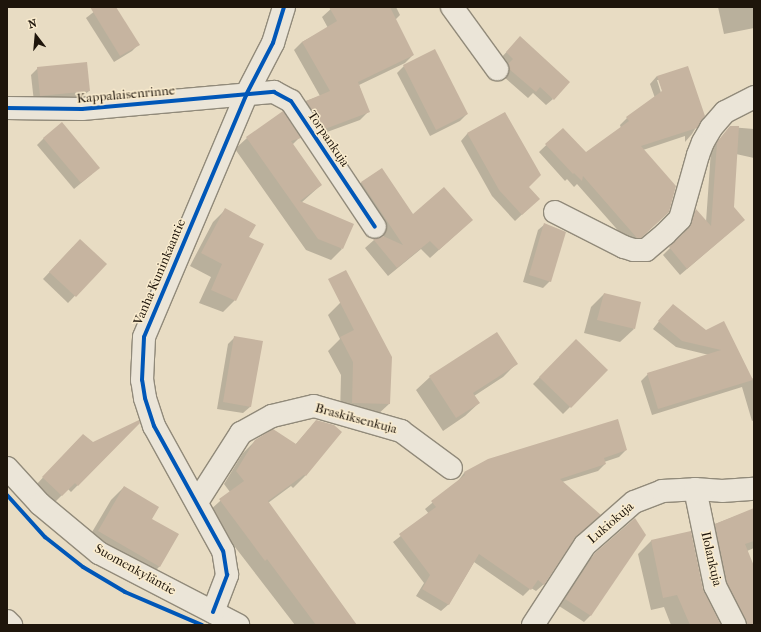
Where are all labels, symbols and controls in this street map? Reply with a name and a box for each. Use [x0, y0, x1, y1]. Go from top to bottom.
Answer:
north arrow [16, 16, 56, 56]
text: N [27, 17, 38, 31]
street label: Kappalaisenrinne [76, 83, 176, 107]
street label: Torpankuja [304, 108, 352, 170]
street label: Vanha Kuninkaantie [131, 217, 189, 327]
street label: Braskiksenkuja [313, 401, 399, 437]
street label: Lukiokuja [585, 499, 637, 547]
street label: Ilolankuja [697, 530, 725, 588]
street label: Suomenkyläntie [92, 541, 178, 599]

